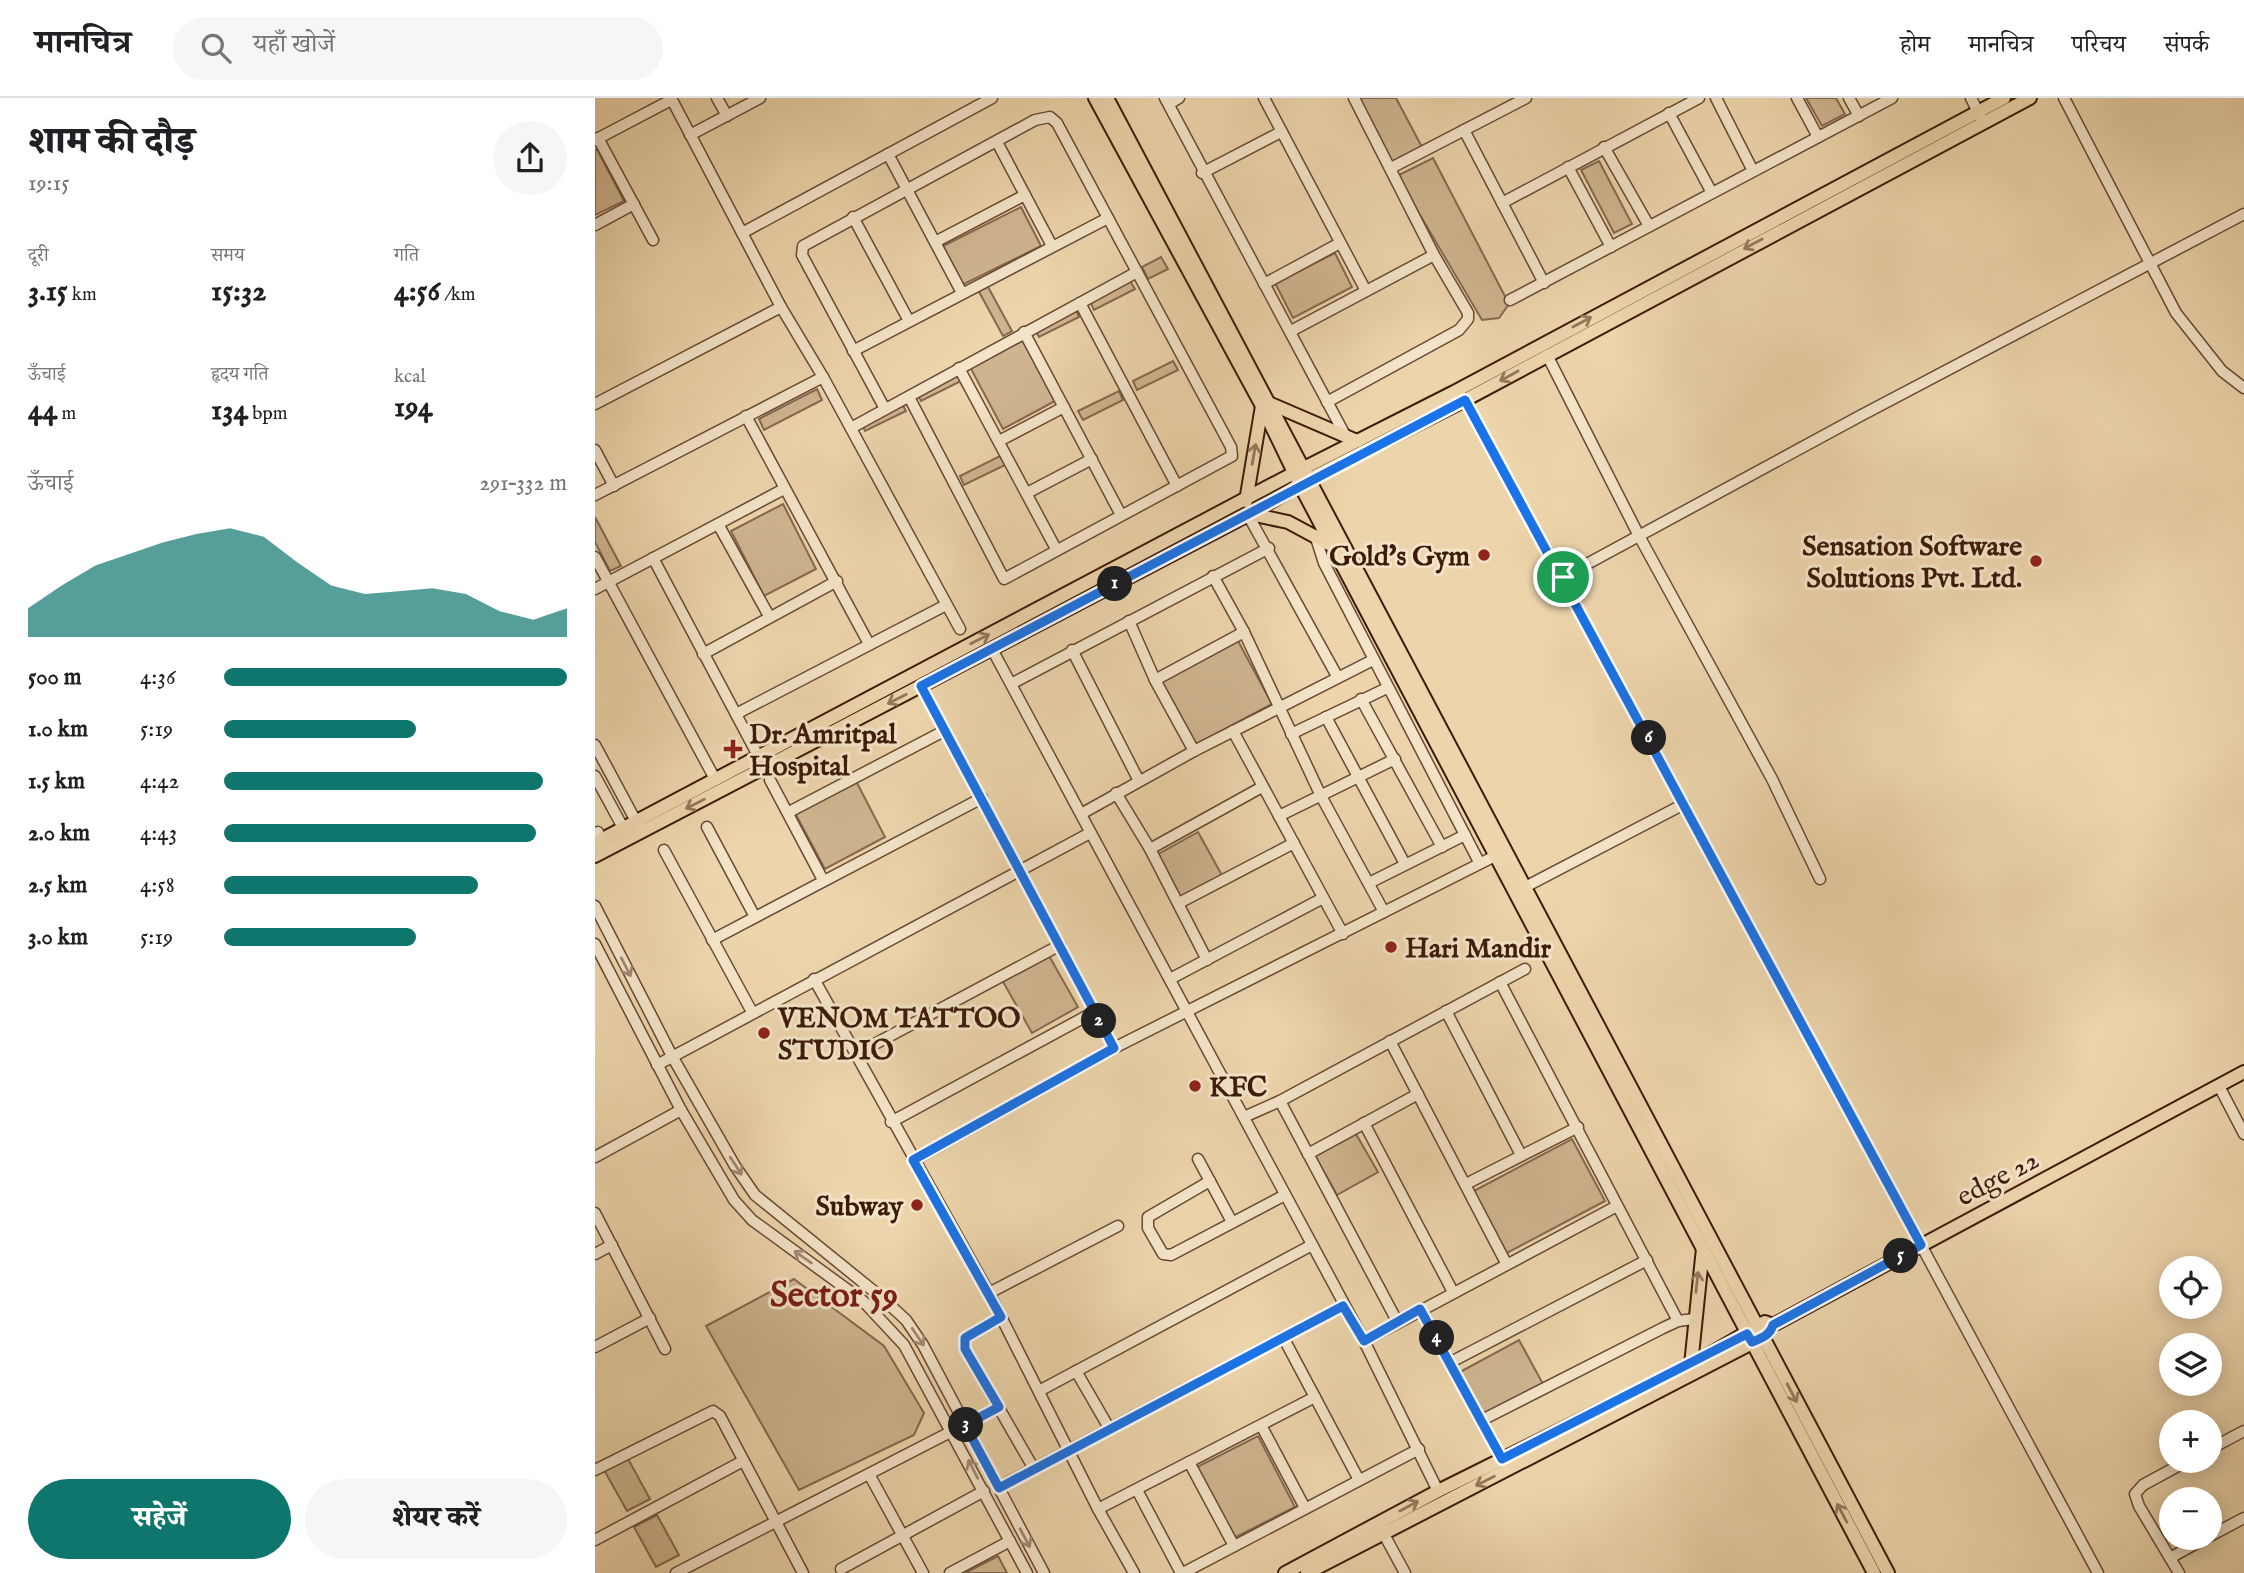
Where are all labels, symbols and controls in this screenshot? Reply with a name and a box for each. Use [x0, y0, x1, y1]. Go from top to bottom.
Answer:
search box [173, 17, 663, 80]
text: मानचित्र [35, 23, 131, 65]
text: यहाँ खोजें [253, 28, 335, 61]
icon: search [197, 29, 235, 67]
text: होम [1900, 30, 1930, 61]
text: मानचित्र [1968, 30, 2034, 61]
text: परिचय [2072, 30, 2126, 61]
text: संपर्क [2164, 30, 2209, 61]
text: शाम की दौड़ [28, 119, 195, 167]
button: share [493, 121, 567, 195]
text: 19:15 [28, 169, 70, 198]
one-way arrow [1743, 238, 1764, 252]
text: दूरी [28, 244, 49, 268]
text: समय [211, 244, 244, 268]
text: गति [394, 244, 419, 268]
text: 3.15 [28, 273, 68, 311]
text: 15:32 [211, 273, 266, 311]
text: 4:56 [394, 273, 440, 311]
text: km [68, 283, 97, 307]
text: /km [440, 283, 476, 307]
one-way arrow [1571, 315, 1592, 328]
text: ऊँचाई [28, 363, 65, 387]
text: हृदय गति [211, 363, 268, 387]
text: kcal [394, 365, 426, 389]
one-way arrow [1500, 369, 1520, 383]
text: 194 [394, 389, 433, 427]
text: 44 [28, 392, 57, 430]
text: 134 [211, 392, 248, 430]
text: m [57, 402, 76, 426]
text: bpm [248, 402, 287, 426]
one-way arrow [1248, 443, 1261, 465]
text: ऊँचाई [28, 469, 73, 498]
text: 291–332 m [479, 469, 567, 498]
place label: Sensation Software Solutions Pvt. Ltd. [1802, 530, 2022, 597]
place label: Gold's Gym [1329, 540, 1470, 575]
marker: Gold's Gym [1476, 547, 1492, 563]
pin [1533, 547, 1593, 607]
marker: Sensation Software Solutions Pvt. Ltd. [2028, 553, 2044, 569]
icon: arrive [1544, 558, 1582, 596]
pin: 1 [1098, 566, 1133, 602]
text: 1 [1111, 571, 1118, 595]
one-way arrow [969, 632, 990, 645]
text: 500 m [28, 663, 82, 692]
text: 4:36 [140, 663, 176, 692]
one-way arrow [887, 692, 907, 706]
text: 1.0 km [28, 715, 88, 744]
text: 5:19 [140, 715, 173, 744]
place label: Dr. Amritpal Hospital [749, 718, 898, 785]
pin: 6 [1631, 720, 1667, 756]
text: 6 [1644, 725, 1653, 749]
marker: Dr. Amritpal Hospital [723, 739, 743, 759]
text: 1.5 km [28, 767, 85, 796]
text: 4:42 [140, 767, 179, 796]
one-way arrow [685, 797, 706, 811]
text: 2.0 km [28, 819, 90, 848]
text: 4:43 [140, 819, 177, 848]
text: 2.5 km [28, 871, 87, 900]
text: 4:58 [140, 871, 175, 900]
text: 3.0 km [28, 923, 88, 952]
text: 5:19 [140, 923, 173, 952]
place label: Hari Mandir [1405, 932, 1552, 967]
marker: Hari Mandir [1383, 939, 1399, 955]
one-way arrow [620, 956, 634, 977]
place label: VENOM TATTOO STUDIO [777, 1002, 1020, 1069]
pin: 2 [1081, 1004, 1117, 1038]
text: 2 [1094, 1008, 1103, 1032]
marker: VENOM TATTOO STUDIO [756, 1025, 772, 1041]
place label: KFC [1209, 1071, 1267, 1106]
marker: KFC [1187, 1078, 1203, 1094]
street label: edge 22 [1951, 1143, 2045, 1215]
one-way arrow [728, 1156, 743, 1175]
place label: Subway [816, 1190, 904, 1225]
marker: Subway [909, 1197, 925, 1213]
pin: 5 [1883, 1238, 1919, 1274]
text: 5 [1897, 1243, 1904, 1267]
one-way arrow [794, 1249, 813, 1264]
map controls [2159, 1256, 2222, 1550]
button: locate [2159, 1256, 2222, 1319]
one-way arrow [1691, 1271, 1704, 1294]
district label: Sector 59 [770, 1274, 898, 1319]
pin: 4 [1419, 1320, 1455, 1356]
text: 4 [1432, 1325, 1441, 1349]
one-way arrow [911, 1327, 925, 1347]
button: layers [2159, 1333, 2222, 1396]
one-way arrow [1786, 1382, 1799, 1403]
pin: 3 [949, 1408, 983, 1442]
button: + [2159, 1410, 2222, 1473]
text: 3 [962, 1412, 969, 1436]
one-way arrow [965, 1459, 979, 1480]
one-way arrow [1475, 1474, 1496, 1488]
button: सहेजें [28, 1479, 291, 1559]
button: शेयर करें [305, 1479, 567, 1559]
button: − [2159, 1487, 2222, 1550]
one-way arrow [1398, 1498, 1419, 1512]
one-way arrow [1834, 1503, 1848, 1523]
one-way arrow [1019, 1527, 1033, 1548]

